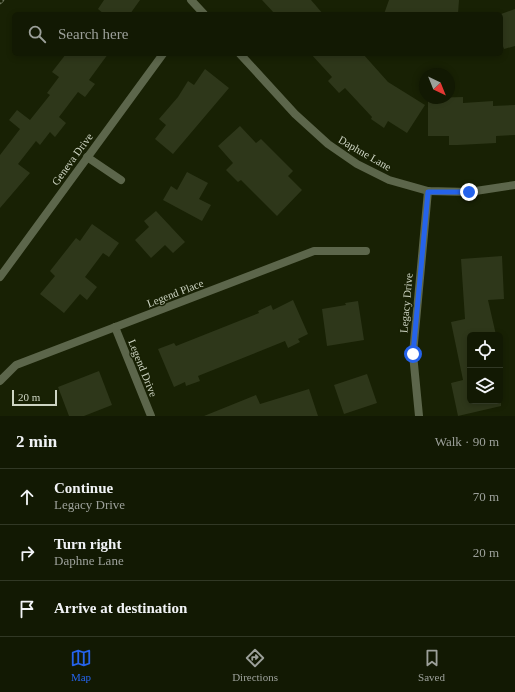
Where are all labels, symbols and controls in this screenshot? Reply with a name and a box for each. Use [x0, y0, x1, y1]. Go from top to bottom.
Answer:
search box [12, 12, 503, 56]
icon: search [26, 23, 48, 45]
text: Search here [58, 26, 128, 42]
north arrow [419, 68, 455, 104]
street label: Geneva Drive [49, 131, 95, 187]
street label: Daphne Lane [336, 133, 394, 173]
route end [460, 183, 478, 201]
street label: Legacy Drive [397, 272, 415, 333]
street label: Legend Place [145, 277, 205, 309]
map controls [467, 332, 503, 404]
button: locate [467, 332, 503, 368]
street label: Legend Drive [126, 338, 160, 399]
route start [404, 345, 422, 363]
button: layers [467, 368, 503, 404]
scale bar [12, 388, 57, 407]
text: 20 m [18, 391, 40, 403]
text: 2 min [16, 432, 57, 451]
text: Walk · 90 m [435, 434, 499, 449]
text: Continue [54, 480, 113, 496]
icon: ahead [16, 486, 38, 508]
text: 70 m [473, 489, 499, 504]
text: Legacy Drive [54, 497, 125, 512]
text: Turn right [54, 536, 121, 552]
icon: right [16, 542, 38, 564]
text: 20 m [473, 545, 499, 560]
text: Daphne Lane [54, 553, 124, 568]
icon: arrive [16, 598, 38, 620]
text: Arrive at destination [54, 600, 187, 616]
tab: Map [70, 647, 92, 683]
tab: Directions [232, 647, 278, 683]
tab: Saved [418, 647, 445, 683]

